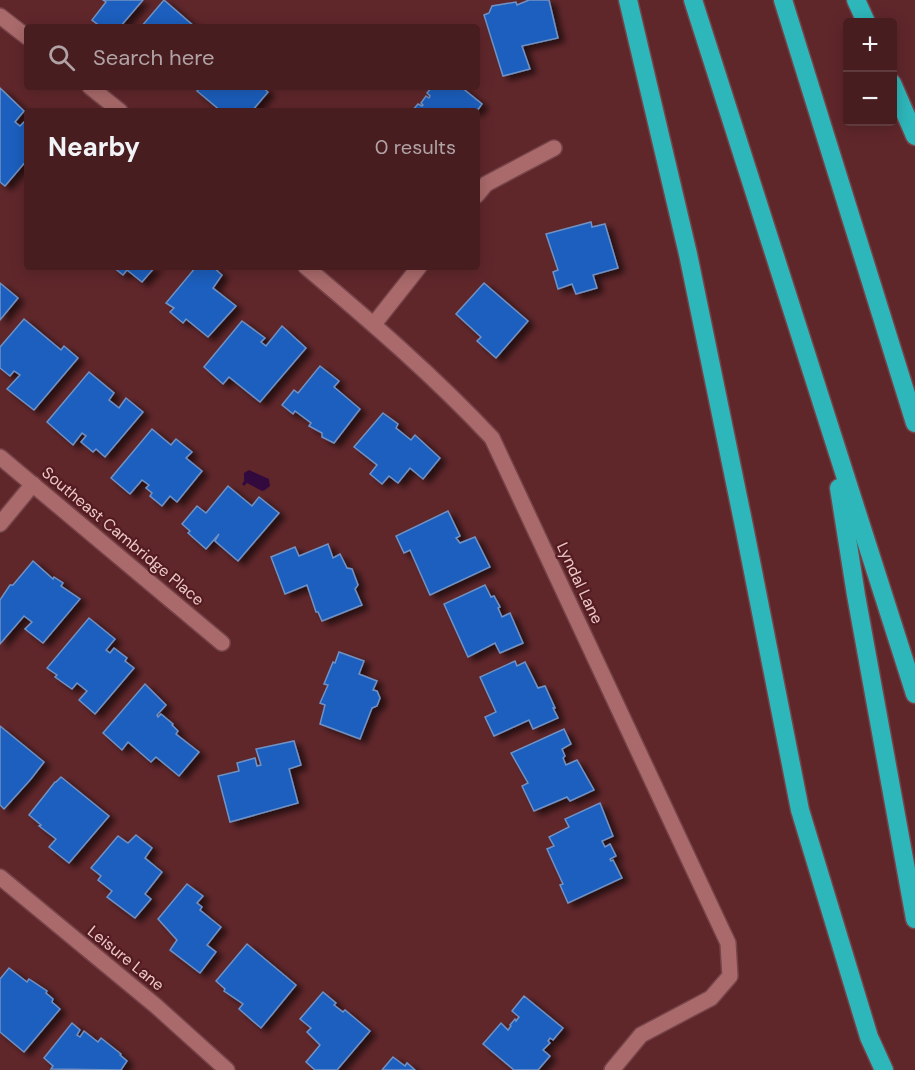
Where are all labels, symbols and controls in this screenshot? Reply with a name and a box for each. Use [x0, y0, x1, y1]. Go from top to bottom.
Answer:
map controls [843, 18, 897, 126]
button: + [843, 18, 897, 72]
search box [24, 24, 480, 90]
icon: search [45, 41, 78, 74]
text: Search here [93, 43, 214, 72]
button: − [843, 72, 897, 126]
text: Nearby [48, 130, 140, 164]
text: 0 results [375, 134, 456, 160]
street label: Southeast Cambridge Place [38, 462, 208, 610]
street label: Lyndal Lane [552, 539, 608, 627]
street label: Leisure Lane [83, 921, 169, 995]

